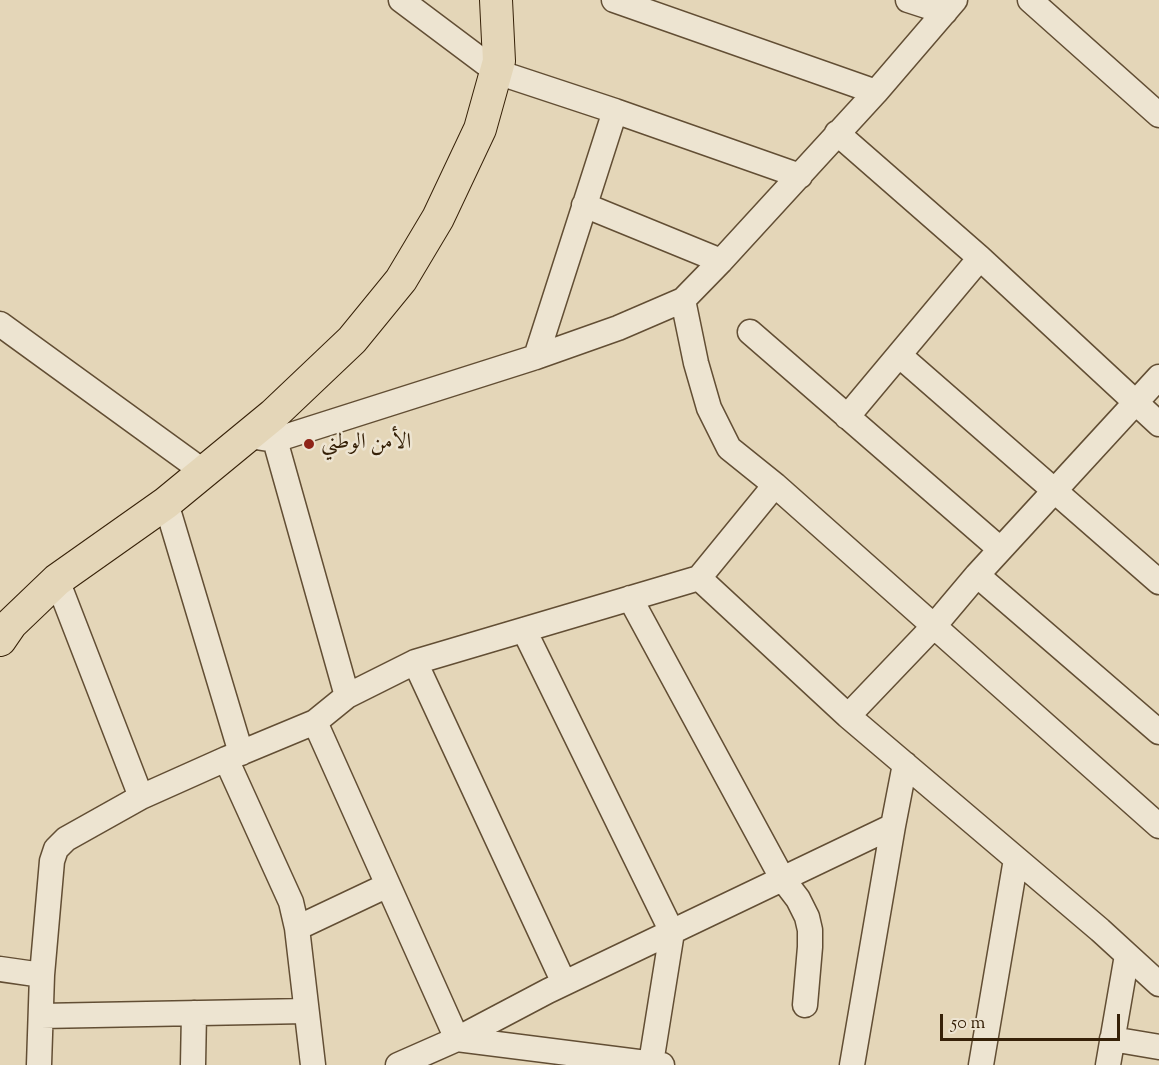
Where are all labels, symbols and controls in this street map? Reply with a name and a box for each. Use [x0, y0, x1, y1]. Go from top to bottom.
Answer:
place label: الأمن الوطني [321, 431, 411, 457]
marker: الأمن الوطني [302, 437, 316, 451]
scale bar [943, 1002, 1123, 1040]
text: 50 m [951, 1011, 985, 1037]

